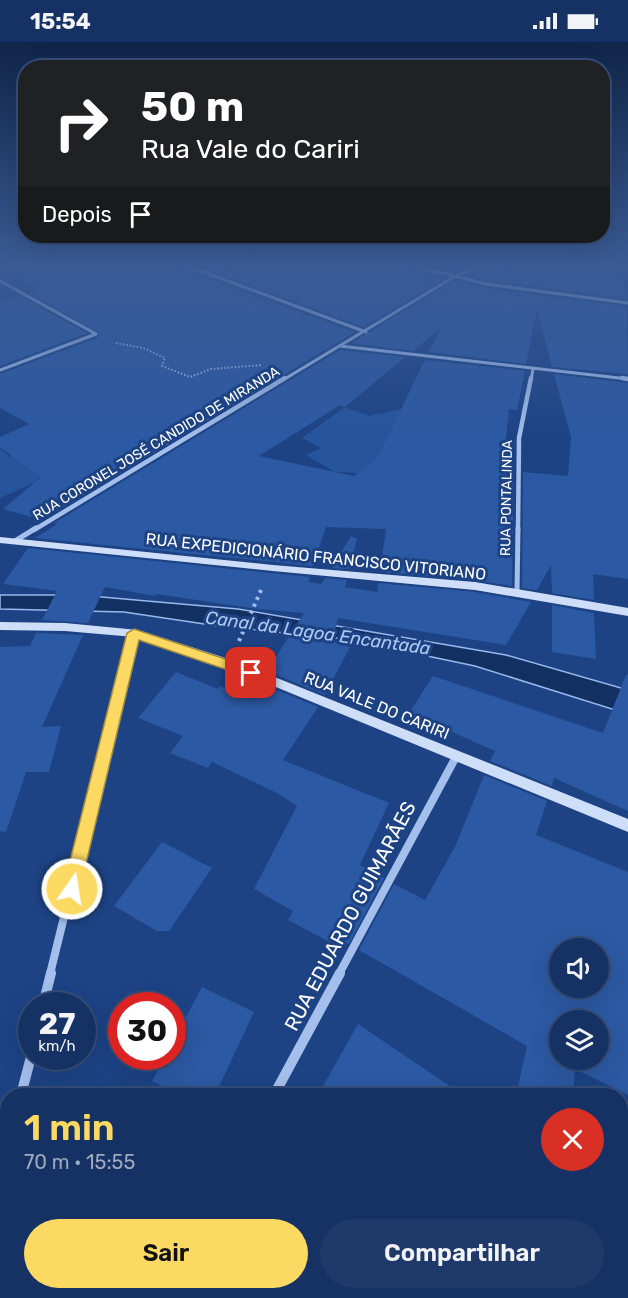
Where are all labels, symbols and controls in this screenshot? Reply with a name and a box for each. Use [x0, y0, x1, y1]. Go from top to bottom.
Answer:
text: 15:54 [30, 8, 91, 35]
text: 50 m [141, 82, 244, 132]
icon: right [42, 84, 120, 162]
text: Rua Vale do Cariri [141, 133, 360, 165]
icon: arrive [124, 198, 157, 231]
text: Depois [42, 201, 112, 228]
street label: RUA CORONEL JOSÉ CANDIDO DE MIRANDA [29, 362, 283, 524]
street label: RUA PONTALINDA [497, 439, 516, 556]
street label: RUA EXPEDICIONÁRIO FRANCISCO VITORIANO [145, 529, 487, 584]
water label: Canal da Lagoa Encantada [204, 606, 432, 660]
pin [225, 647, 276, 698]
icon: arrive [234, 656, 267, 689]
street label: RUA VALE DO CARIRI [301, 668, 452, 743]
street label: RUA EDUARDO GUIMARÃES [279, 797, 421, 1035]
position arrow [40, 857, 104, 921]
map controls [549, 938, 609, 1070]
button: sound [549, 938, 609, 998]
speed limit sign: 30 [108, 992, 186, 1070]
text: 27 [39, 1006, 75, 1042]
button: layers [549, 1010, 609, 1070]
text: km/h [38, 1037, 76, 1055]
text: 1 min [24, 1106, 115, 1149]
button: close [541, 1108, 604, 1171]
text: 70 m · 15:55 [24, 1150, 135, 1174]
button: Sair [24, 1219, 308, 1288]
button: Compartilhar [320, 1219, 604, 1288]

